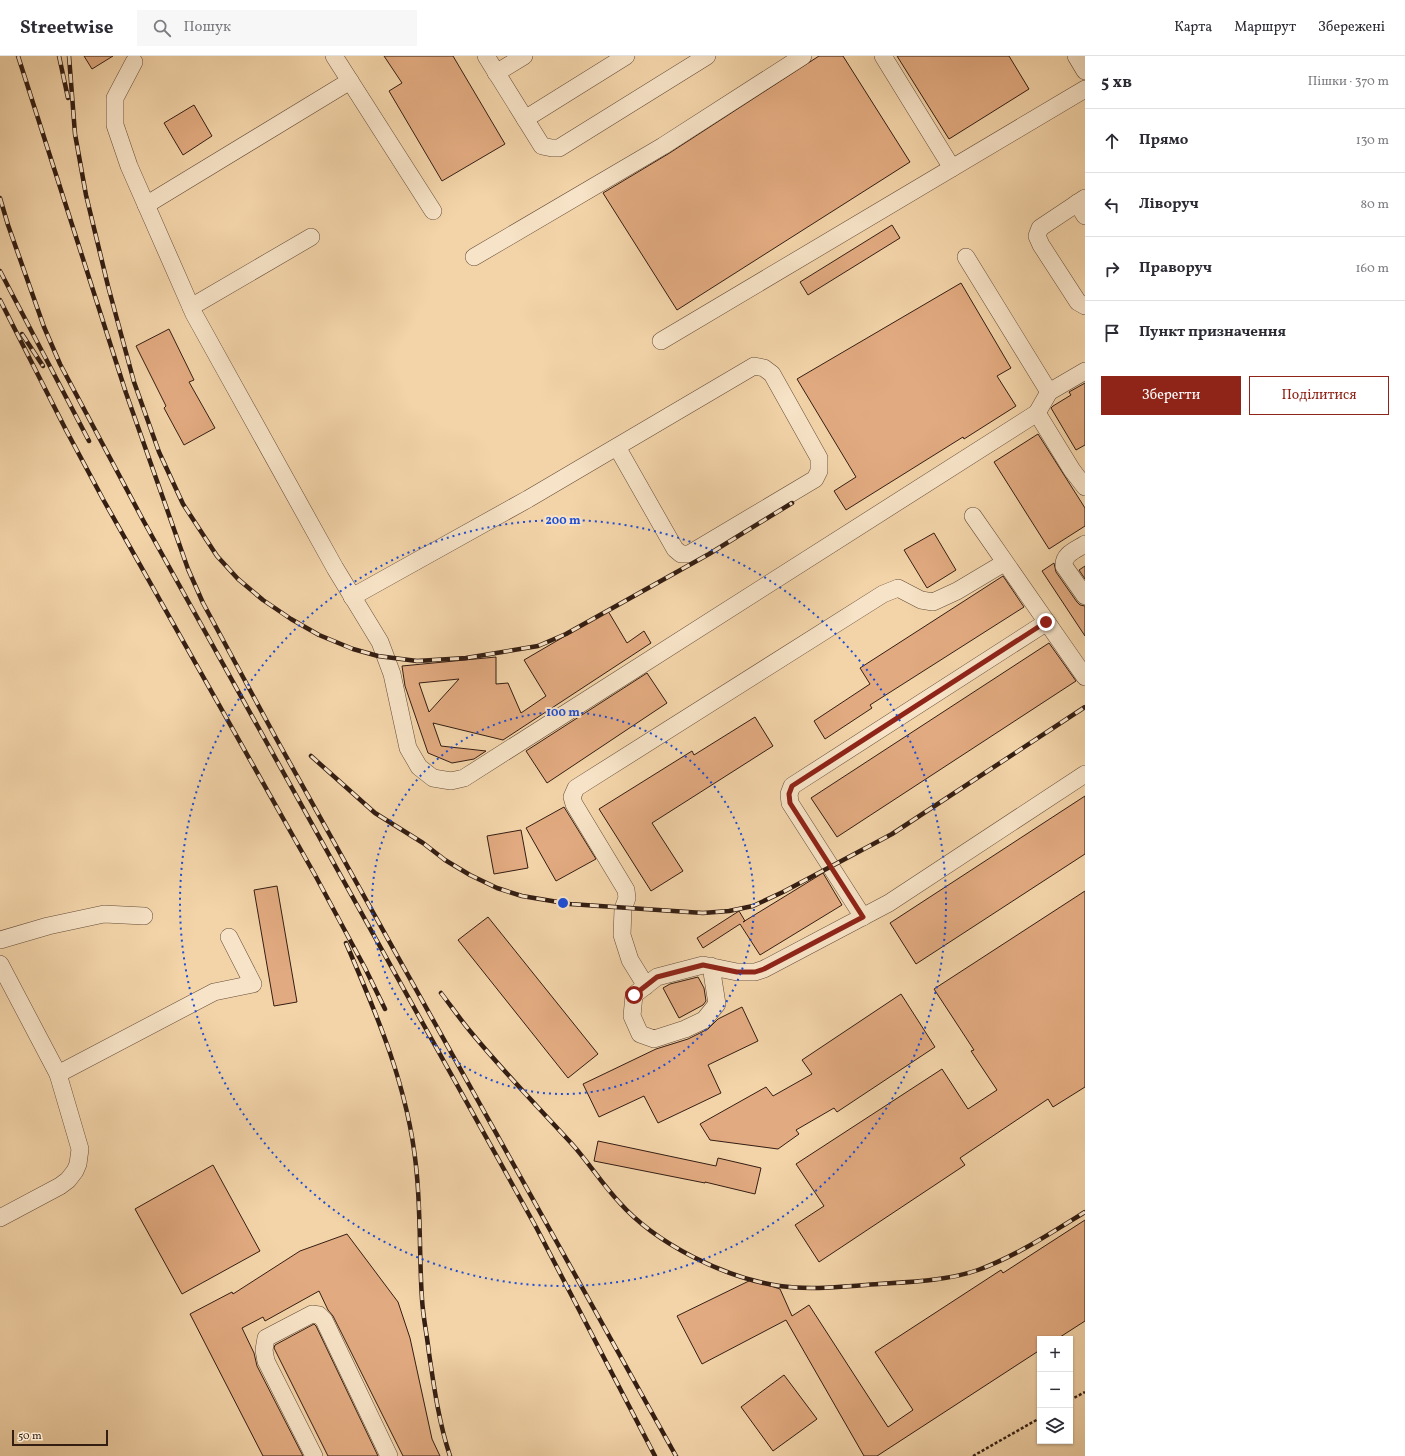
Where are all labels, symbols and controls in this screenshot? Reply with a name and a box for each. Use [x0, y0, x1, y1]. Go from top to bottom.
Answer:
search box [137, 10, 417, 46]
text: Streetwise [20, 15, 113, 41]
icon: search [151, 17, 173, 39]
text: Пошук [183, 17, 231, 38]
text: Карта [1174, 18, 1212, 37]
text: Маршрут [1234, 18, 1296, 37]
text: Збережені [1318, 18, 1385, 37]
text: 5 хв [1101, 71, 1132, 94]
text: Пішки · 370 m [1308, 73, 1389, 91]
icon: ahead [1101, 130, 1123, 152]
text: Прямо [1139, 130, 1188, 151]
text: 130 m [1356, 132, 1389, 150]
icon: left [1101, 194, 1123, 216]
text: Ліворуч [1139, 194, 1199, 215]
text: 80 m [1360, 196, 1389, 214]
icon: right [1101, 258, 1123, 280]
text: Праворуч [1139, 258, 1212, 279]
text: 160 m [1355, 260, 1389, 278]
icon: arrive [1101, 322, 1123, 344]
text: Пункт призначення [1139, 322, 1286, 343]
button: Зберегти [1101, 376, 1241, 415]
button: Поділитися [1249, 376, 1389, 415]
text: 200 m [545, 513, 581, 529]
route end [1037, 613, 1055, 631]
text: 100 m [546, 705, 580, 721]
centre of rings [556, 896, 570, 910]
route start [625, 986, 643, 1004]
map controls [1037, 1336, 1073, 1444]
button: + [1037, 1336, 1073, 1372]
button: − [1037, 1372, 1073, 1408]
button: layers [1037, 1408, 1073, 1444]
scale bar [12, 1428, 108, 1447]
text: 50 m [18, 1429, 42, 1444]

